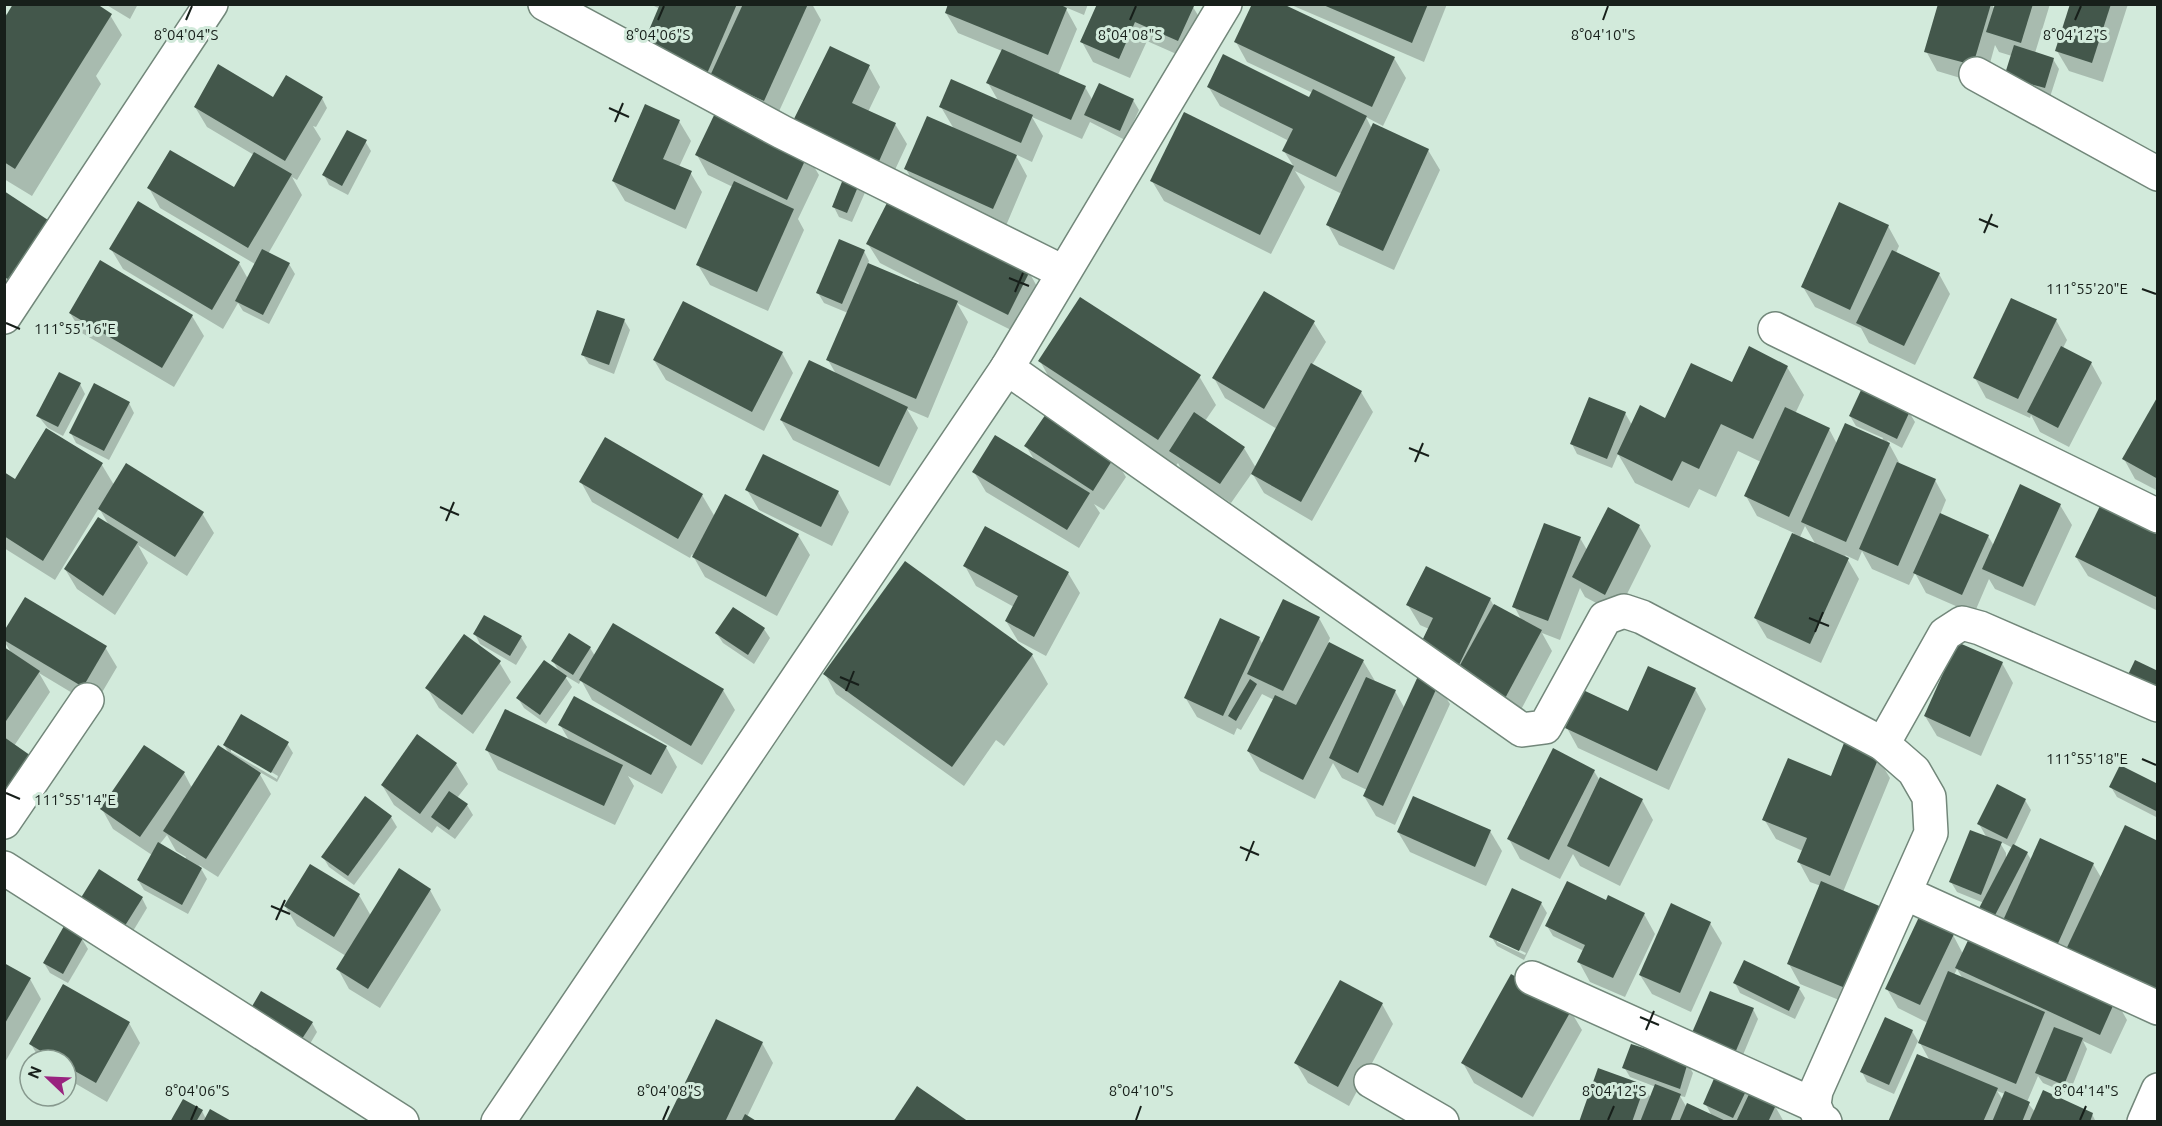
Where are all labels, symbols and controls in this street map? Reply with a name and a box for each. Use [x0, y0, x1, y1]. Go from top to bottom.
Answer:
text: 8°04'04"S [154, 26, 218, 43]
text: 8°04'06"S [626, 26, 690, 43]
text: 8°04'08"S [1098, 26, 1162, 43]
text: 8°04'10"S [1571, 26, 1635, 43]
text: 8°04'12"S [2043, 26, 2107, 43]
text: 111°55'20"E [2046, 280, 2128, 297]
text: 111°55'16"E [34, 320, 116, 337]
text: 111°55'18"E [2046, 750, 2128, 767]
text: 111°55'14"E [34, 791, 116, 808]
north arrow [18, 1048, 78, 1108]
text: N [24, 1063, 45, 1081]
text: 8°04'06"S [165, 1082, 229, 1099]
text: 8°04'08"S [637, 1082, 701, 1099]
text: 8°04'10"S [1109, 1082, 1173, 1099]
text: 8°04'12"S [1582, 1082, 1646, 1099]
text: 8°04'14"S [2054, 1082, 2118, 1099]

